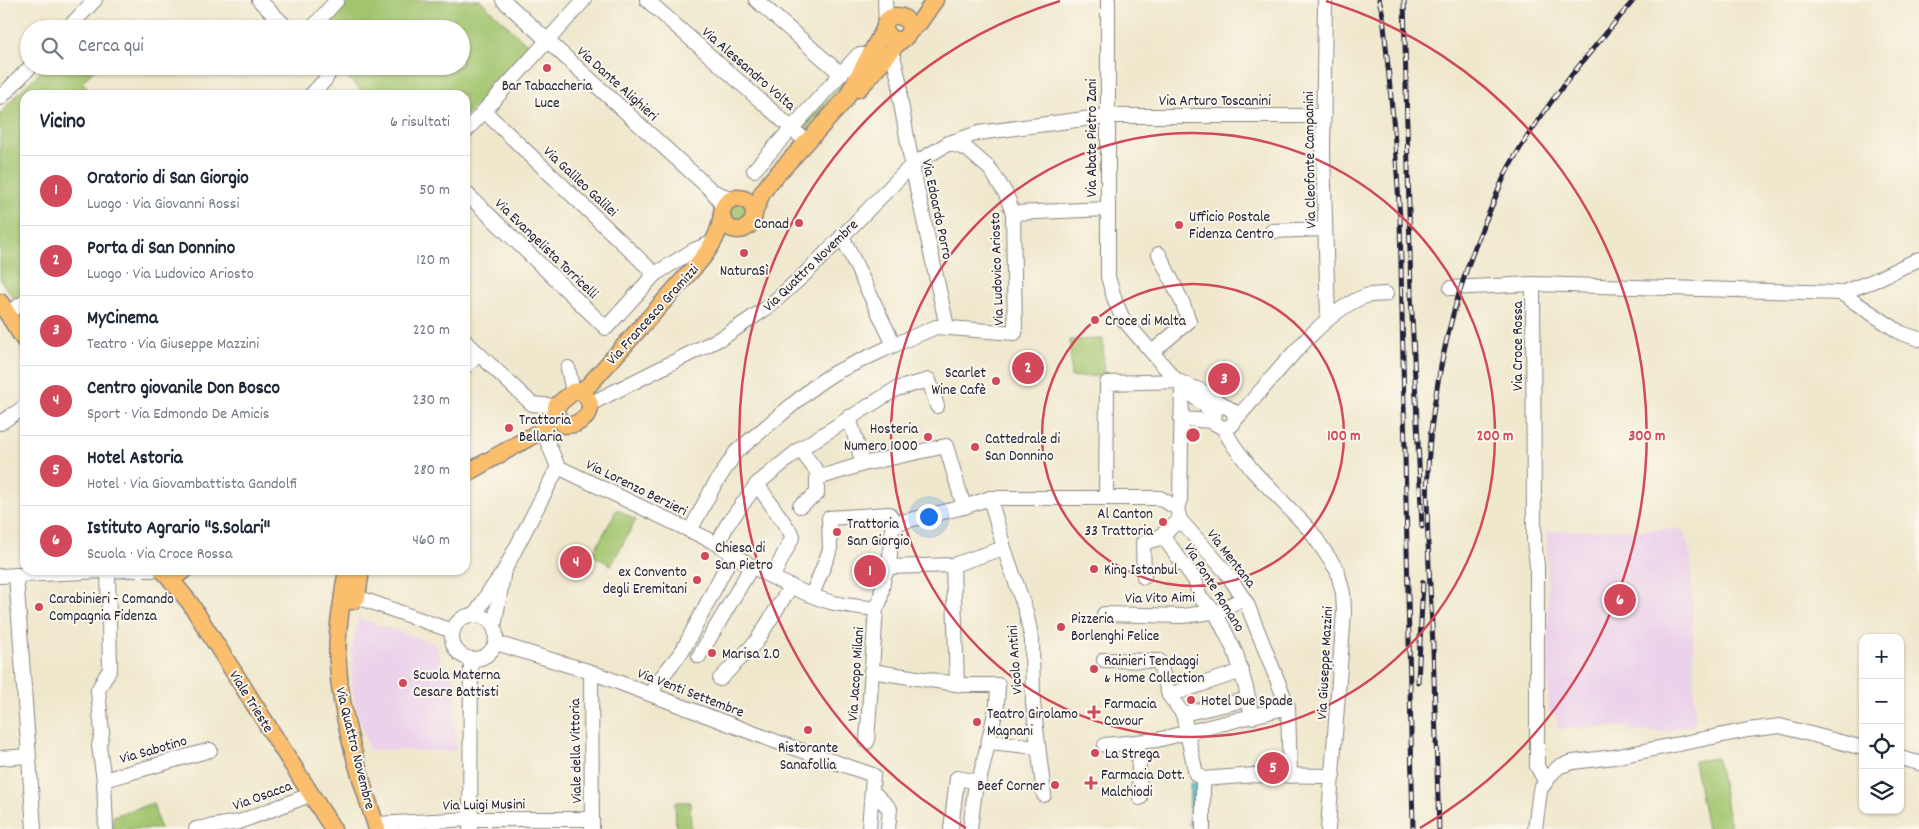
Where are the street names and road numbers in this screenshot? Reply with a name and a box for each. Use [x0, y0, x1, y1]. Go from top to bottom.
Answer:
street label: Via Alessandro Volta [696, 22, 800, 117]
street label: Via Dante Alighieri [571, 42, 663, 127]
street label: Via Abate Pietro Zani [1082, 79, 1104, 197]
street label: Via Arturo Toscanini [1159, 91, 1271, 113]
street label: Via Cleofonte Campanini [1299, 91, 1323, 229]
street label: Via Galileo Galilei [537, 142, 622, 223]
street label: Via Edoardo Porro [915, 157, 957, 262]
street label: Via Evangelista Torricelli [489, 194, 603, 305]
street label: Via Ludovico Ariosto [985, 211, 1011, 326]
street label: Via Quattro Novembre [759, 215, 864, 318]
street label: Via Francesco Gramizzi [602, 260, 705, 371]
street label: Via Croce Rossa [1508, 300, 1530, 391]
street label: Via Lorenzo Berzieri [582, 455, 691, 523]
street label: Via Mentana [1200, 525, 1261, 594]
street label: Via Ponte Romano [1177, 539, 1250, 637]
street label: Via Vito Aimi [1125, 587, 1195, 611]
street label: Via Giuseppe Mazzini [1312, 606, 1340, 720]
street label: Vicolo Antini [1003, 624, 1029, 695]
street label: Via Jacopo Milani [843, 626, 871, 722]
street label: Via Venti Settembre [634, 663, 747, 724]
street label: Viale Trieste [222, 667, 278, 738]
street label: Via Quattro Novembre [328, 685, 380, 812]
street label: Viale della Vittoria [565, 697, 589, 804]
street label: Via Sabotino [117, 731, 190, 771]
street label: Via Osacca [230, 776, 296, 818]
street label: Via Luigi Musini [443, 794, 526, 818]

